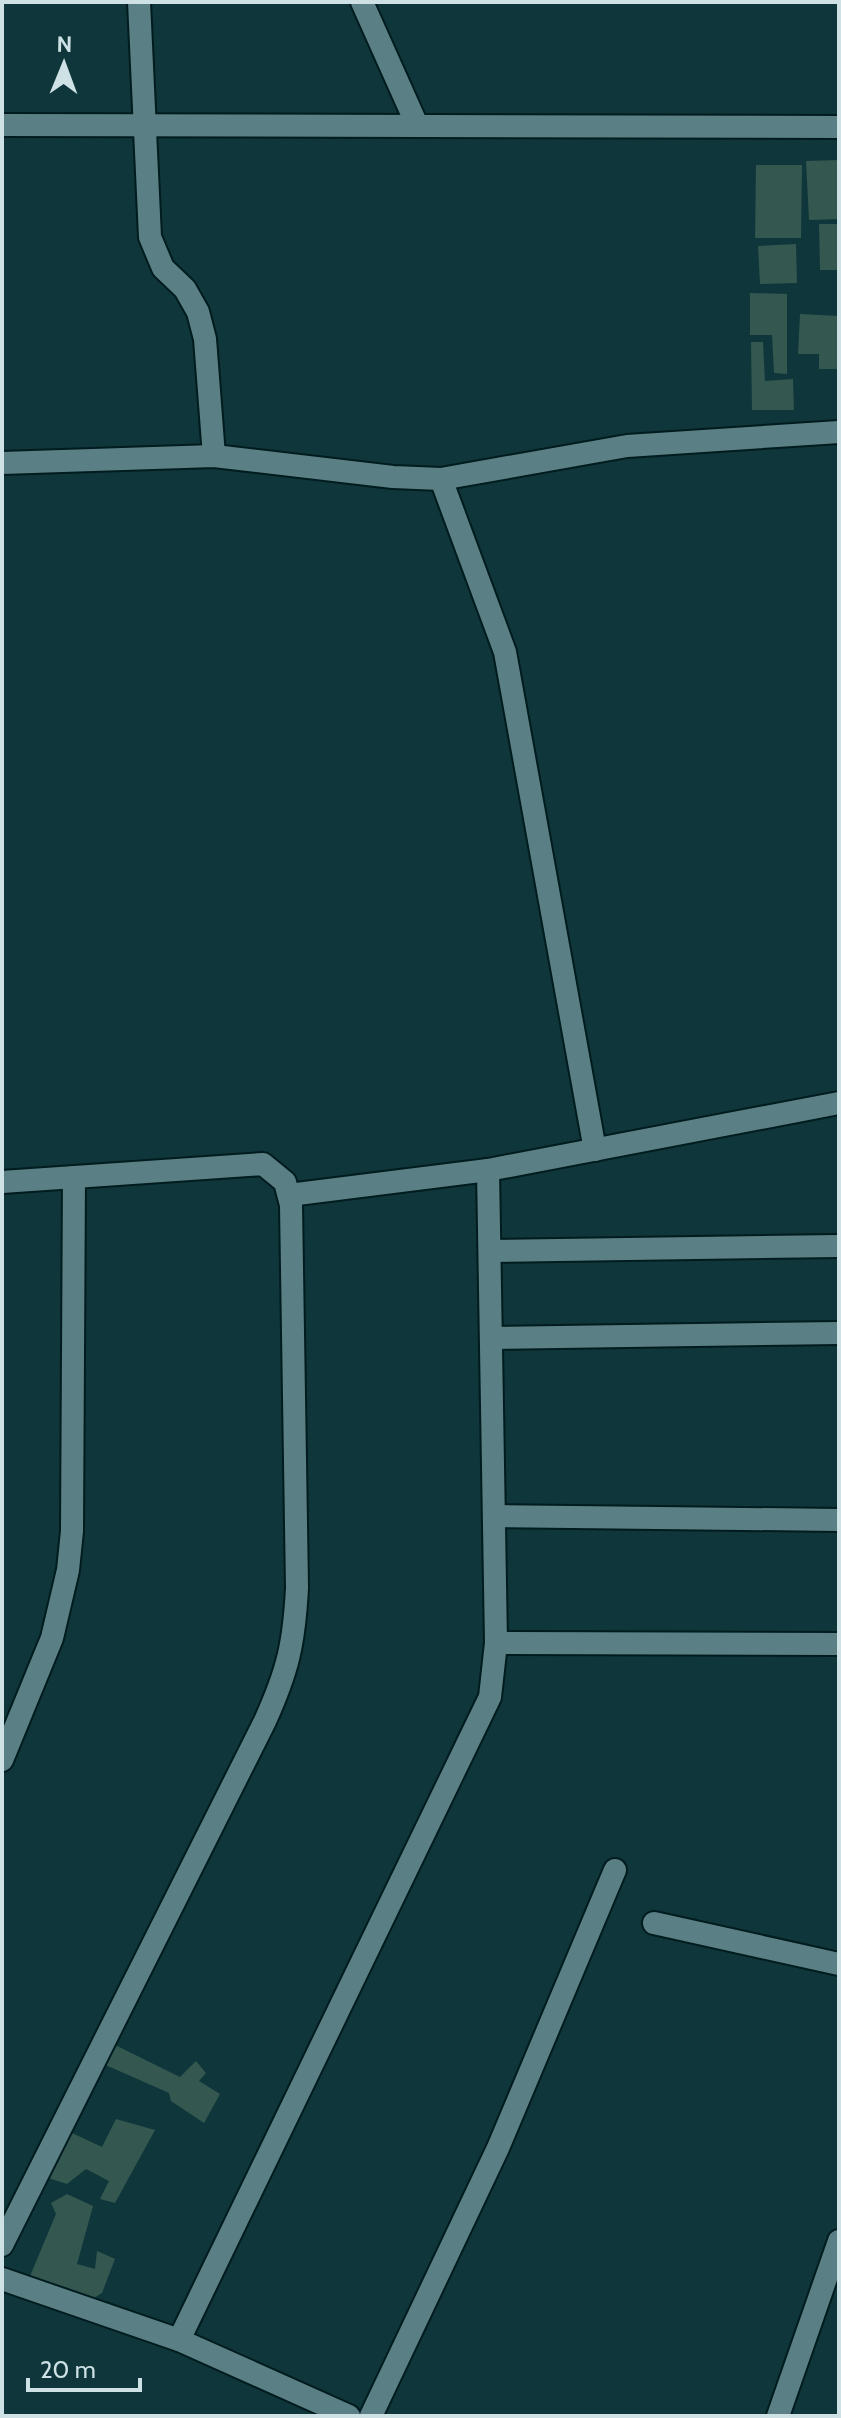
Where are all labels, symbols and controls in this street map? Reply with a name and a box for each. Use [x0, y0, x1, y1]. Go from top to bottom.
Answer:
north arrow [24, 24, 104, 104]
text: N [56, 31, 72, 58]
scale bar [28, 2342, 140, 2392]
text: 20 m [40, 2355, 96, 2384]

